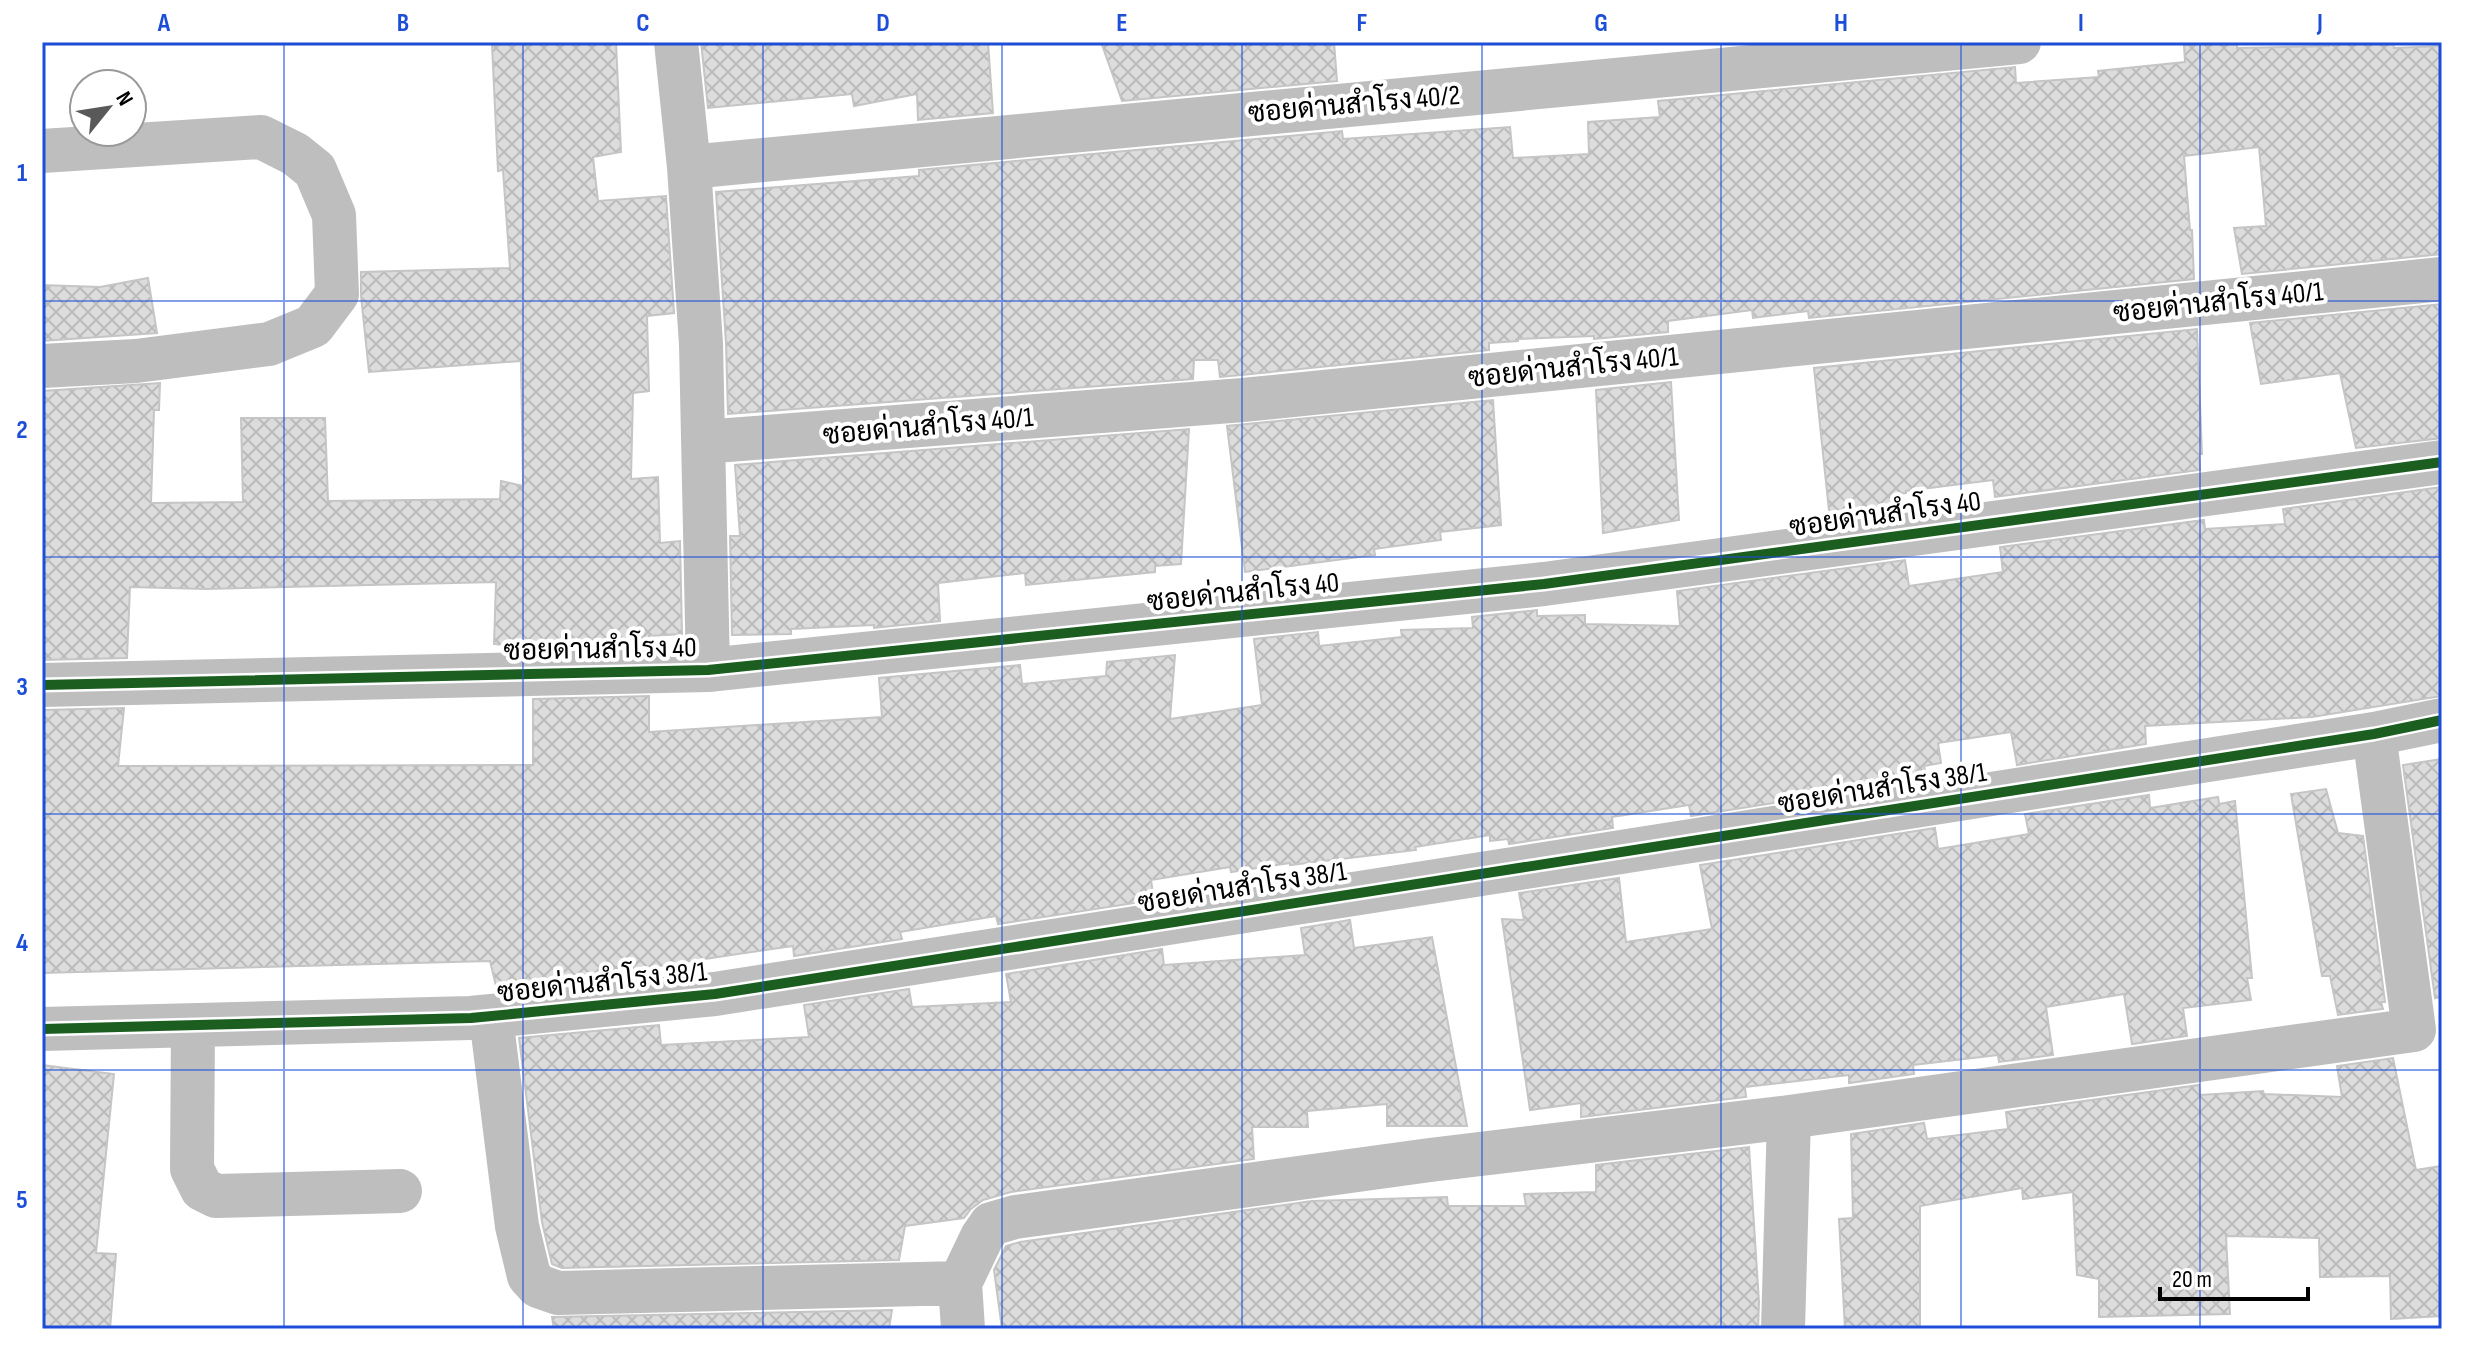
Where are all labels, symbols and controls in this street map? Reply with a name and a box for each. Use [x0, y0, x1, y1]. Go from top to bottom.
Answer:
text: A [157, 8, 171, 39]
text: B [397, 8, 409, 39]
text: C [636, 8, 650, 39]
text: D [876, 8, 890, 39]
text: E [1116, 8, 1128, 39]
text: F [1357, 8, 1368, 39]
text: G [1594, 8, 1608, 39]
text: H [1834, 8, 1848, 39]
text: I [2078, 8, 2084, 39]
text: J [2316, 8, 2323, 39]
north arrow [68, 68, 148, 148]
street label: ซอยด่านสำโรง 40/2 [1246, 75, 1462, 130]
text: N [109, 87, 139, 111]
text: 1 [17, 158, 27, 189]
street label: ซอยด่านสำโรง 40/1 [2111, 271, 2325, 330]
street label: ซอยด่านสำโรง 40/1 [1466, 336, 1680, 395]
street label: ซอยด่านสำโรง 40/1 [821, 397, 1035, 452]
text: 2 [16, 415, 28, 446]
street label: ซอยด่านสำโรง 40 [1787, 481, 1983, 544]
street label: ซอยด่านสำโรง 40 [1145, 562, 1341, 619]
street label: ซอยด่านสำโรง 40 [503, 627, 697, 668]
text: 3 [16, 672, 28, 703]
street label: ซอยด่านสำโรง 38/1 [1775, 752, 1989, 821]
street label: ซอยด่านสำโรง 38/1 [1135, 851, 1349, 920]
text: 4 [16, 928, 28, 959]
street label: ซอยด่านสำโรง 38/1 [495, 951, 709, 1010]
text: 5 [16, 1185, 28, 1216]
scale bar [2160, 1251, 2308, 1301]
text: 20 m [2172, 1265, 2212, 1294]

